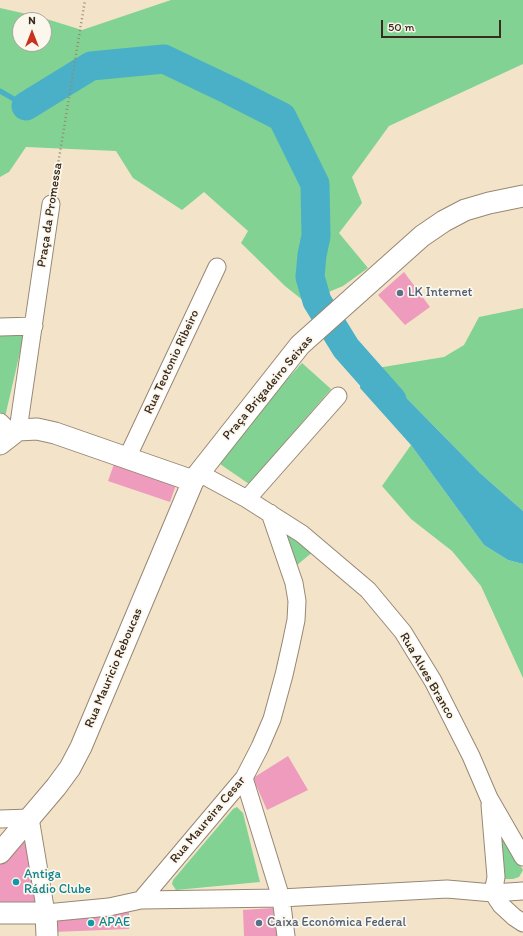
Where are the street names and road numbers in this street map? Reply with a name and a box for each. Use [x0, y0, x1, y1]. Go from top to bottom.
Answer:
street label: Praça da Promessa [34, 161, 66, 269]
street label: Rua Teotonio Ribeiro [141, 307, 203, 417]
street label: Praça Brigadeiro Seixas [220, 332, 316, 444]
street label: Rua Mauricio Reboucas [82, 606, 146, 730]
street label: Rua Alves Branco [396, 630, 458, 722]
street label: Rua Maureira Cesar [167, 773, 249, 867]

